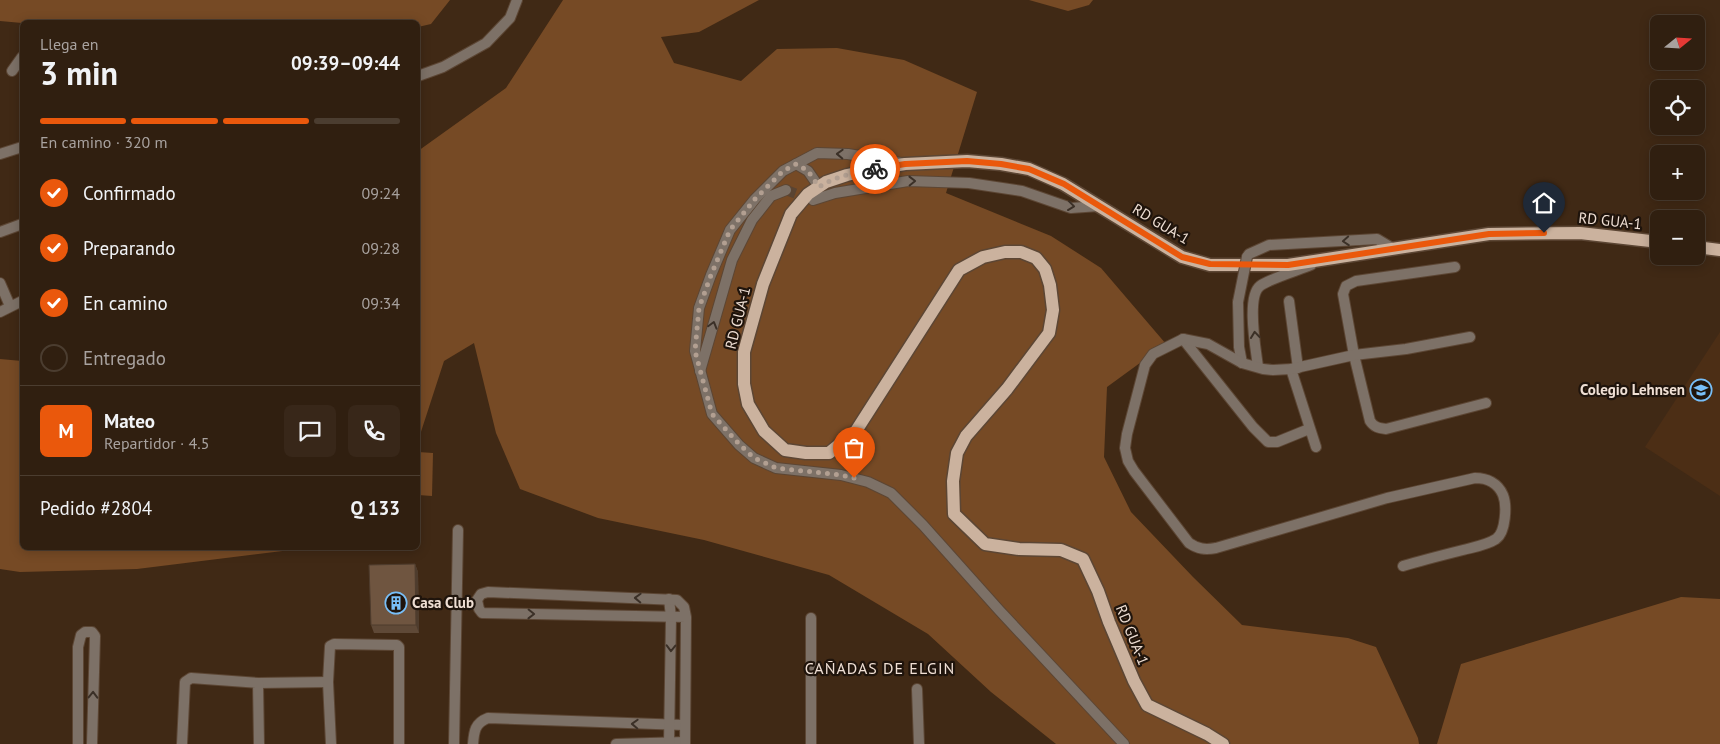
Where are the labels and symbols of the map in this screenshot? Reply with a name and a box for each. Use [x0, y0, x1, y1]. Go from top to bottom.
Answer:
north arrow [1650, 15, 1705, 70]
courier [850, 144, 900, 194]
one-way arrow [835, 149, 843, 159]
one-way arrow [908, 176, 916, 186]
pin [1523, 182, 1565, 233]
street label: RD GUA-1 [1129, 199, 1193, 248]
one-way arrow [1068, 200, 1076, 211]
street label: RD GUA-1 [1578, 208, 1643, 233]
one-way arrow [1342, 235, 1350, 246]
street label: RD GUA-1 [721, 285, 754, 351]
one-way arrow [707, 321, 717, 329]
one-way arrow [1249, 330, 1260, 338]
school or university icon: Colegio Lehnsen [1689, 378, 1713, 402]
place label: Colegio Lehnsen [1580, 380, 1685, 399]
pin [833, 427, 875, 478]
building icon: Casa Club [384, 591, 408, 615]
place label: Casa Club [412, 593, 474, 612]
one-way arrow [634, 593, 642, 603]
street label: RD GUA-1 [1112, 602, 1153, 668]
one-way arrow [528, 609, 535, 619]
one-way arrow [666, 644, 676, 652]
district label: CAÑADAS DE ELGIN [805, 658, 955, 678]
one-way arrow [88, 691, 98, 699]
one-way arrow [631, 718, 639, 729]

